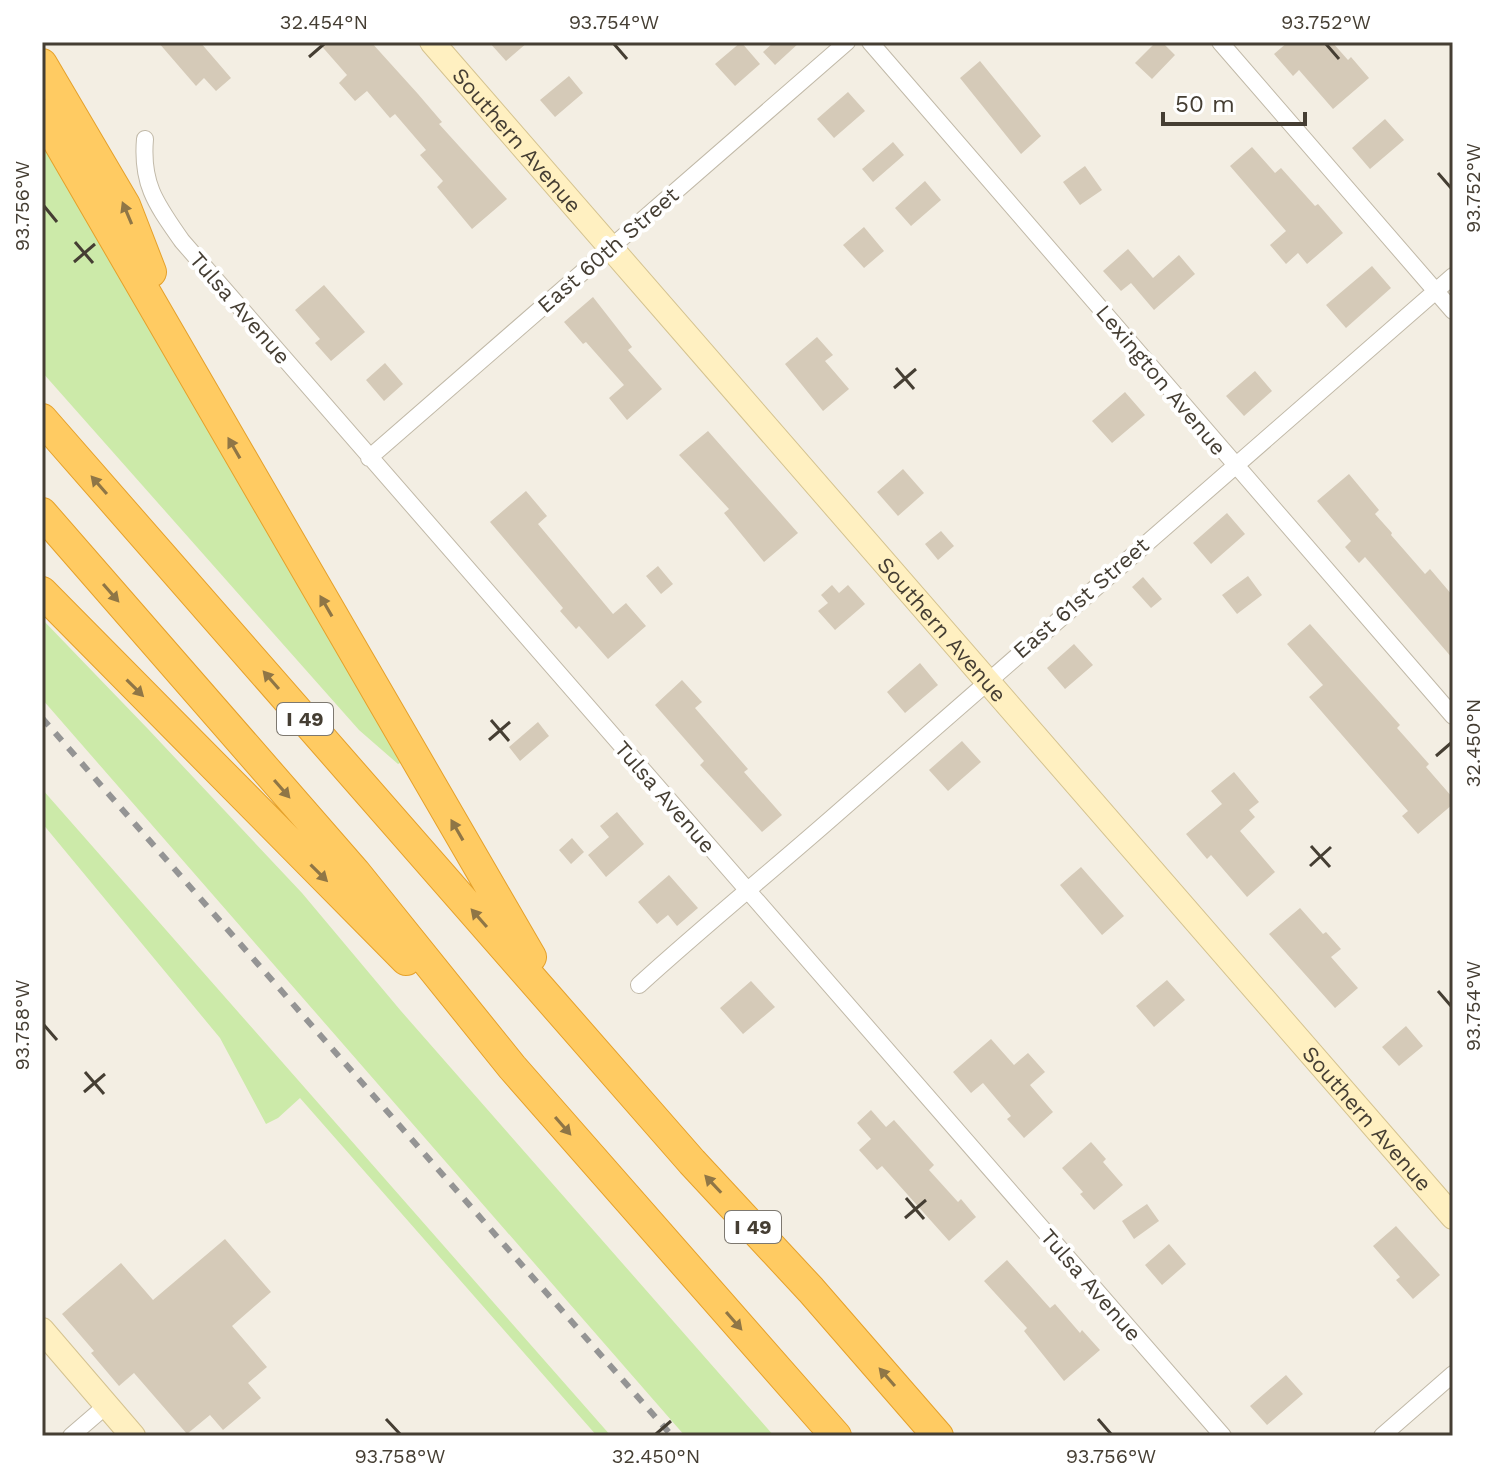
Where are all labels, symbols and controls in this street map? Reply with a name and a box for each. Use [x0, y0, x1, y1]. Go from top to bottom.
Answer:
text: 32.454°N [280, 10, 368, 34]
text: 93.754°W [569, 10, 659, 34]
text: 93.752°W [1281, 10, 1371, 34]
street label: Southern Avenue [448, 63, 587, 218]
scale bar [1163, 76, 1305, 126]
text: 50 m [1175, 90, 1235, 118]
text: 93.752°W [1461, 143, 1485, 233]
text: 93.756°W [10, 161, 34, 251]
street label: East 60th Street [532, 182, 684, 318]
one-way arrow [121, 201, 134, 224]
street label: Tulsa Avenue [185, 247, 295, 369]
street label: Lexington Avenue [1091, 300, 1231, 460]
one-way arrow [227, 437, 241, 459]
one-way arrow [91, 475, 109, 494]
street label: East 61st Street [1008, 532, 1154, 664]
street label: Southern Avenue [873, 552, 1012, 707]
one-way arrow [102, 583, 119, 603]
one-way arrow [319, 595, 333, 617]
one-way arrow [262, 671, 280, 690]
one-way arrow [126, 678, 144, 697]
text: 32.450°N [1461, 699, 1485, 787]
road number: I 49 [277, 703, 333, 735]
street label: Tulsa Avenue [610, 736, 720, 858]
one-way arrow [273, 779, 290, 799]
one-way arrow [450, 819, 464, 842]
one-way arrow [309, 863, 328, 881]
one-way arrow [471, 908, 488, 928]
text: 93.754°W [1461, 961, 1485, 1051]
text: 93.758°W [10, 980, 34, 1070]
street label: Southern Avenue [1298, 1041, 1437, 1196]
one-way arrow [554, 1115, 571, 1135]
one-way arrow [704, 1175, 722, 1194]
road number: I 49 [725, 1211, 781, 1243]
street label: Tulsa Avenue [1036, 1224, 1146, 1346]
one-way arrow [725, 1311, 742, 1331]
one-way arrow [878, 1368, 896, 1387]
text: 93.758°W [355, 1444, 445, 1468]
text: 32.450°N [612, 1444, 700, 1468]
text: 93.756°W [1066, 1444, 1156, 1468]

